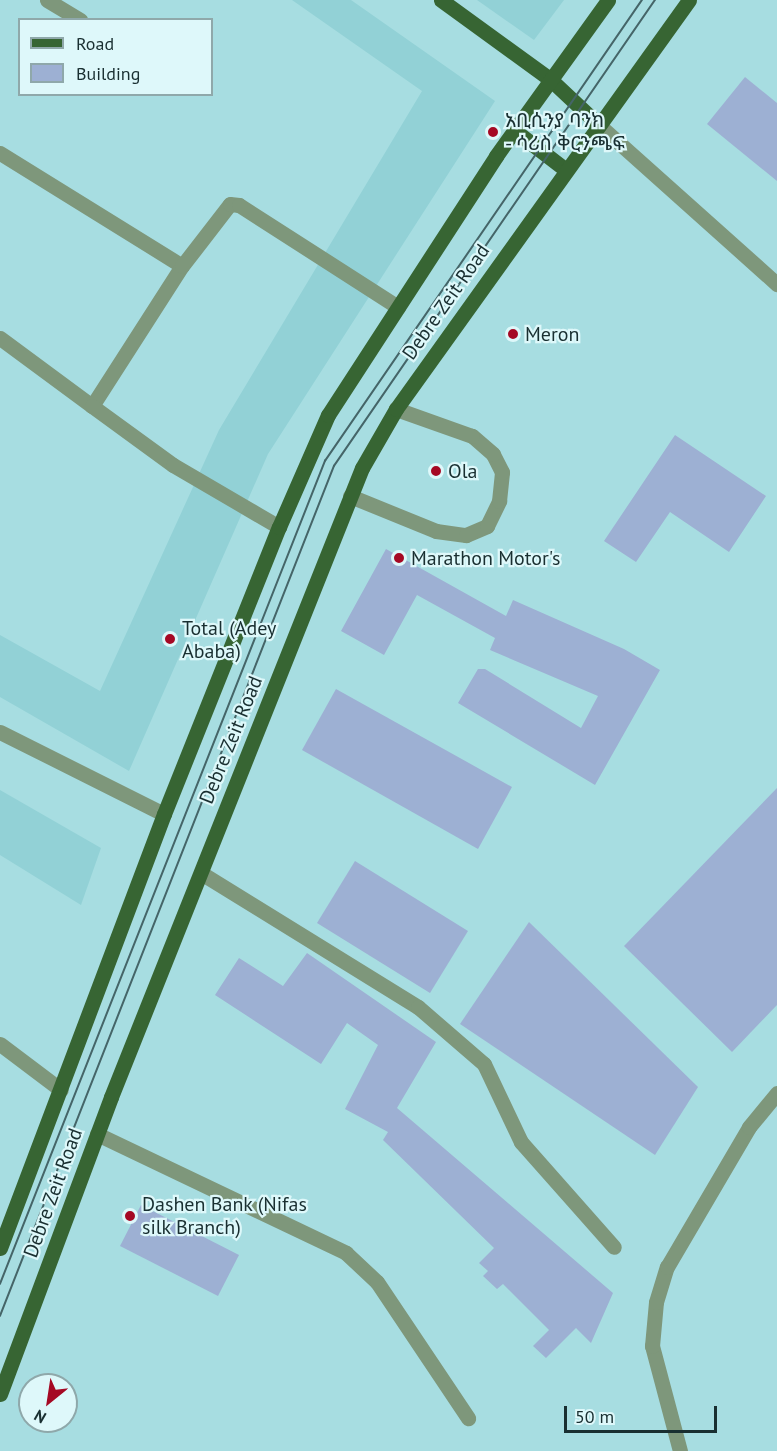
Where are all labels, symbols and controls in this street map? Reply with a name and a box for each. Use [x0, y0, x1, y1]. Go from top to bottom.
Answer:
legend [18, 18, 213, 96]
text: Road [76, 32, 114, 55]
text: Building [76, 62, 140, 85]
place label: አቢሲንያ ባንክ - ሳሪስ ቅርንጫፍ [505, 108, 626, 155]
marker: አቢሲንያ ባንክ - ሳሪስ ቅርንጫፍ [486, 125, 500, 139]
street label: Debre Zeit Road [397, 239, 495, 365]
place label: Meron [525, 322, 579, 346]
marker: Meron [506, 327, 520, 341]
place label: Ola [448, 459, 477, 483]
marker: Ola [429, 464, 443, 478]
place label: Marathon Motor's [411, 546, 560, 570]
marker: Marathon Motor's [392, 551, 406, 565]
place label: Total (Adey Ababa) [182, 616, 276, 663]
marker: Total (Adey Ababa) [163, 632, 177, 646]
street label: Debre Zeit Road [194, 672, 268, 808]
street label: Debre Zeit Road [18, 1125, 88, 1261]
place label: Dashen Bank (Nifas silk Branch) [142, 1192, 307, 1239]
marker: Dashen Bank (Nifas silk Branch) [123, 1209, 137, 1223]
north arrow [18, 1373, 78, 1433]
scale bar [567, 1394, 720, 1432]
text: 50 m [575, 1405, 614, 1428]
text: N [30, 1406, 50, 1428]

